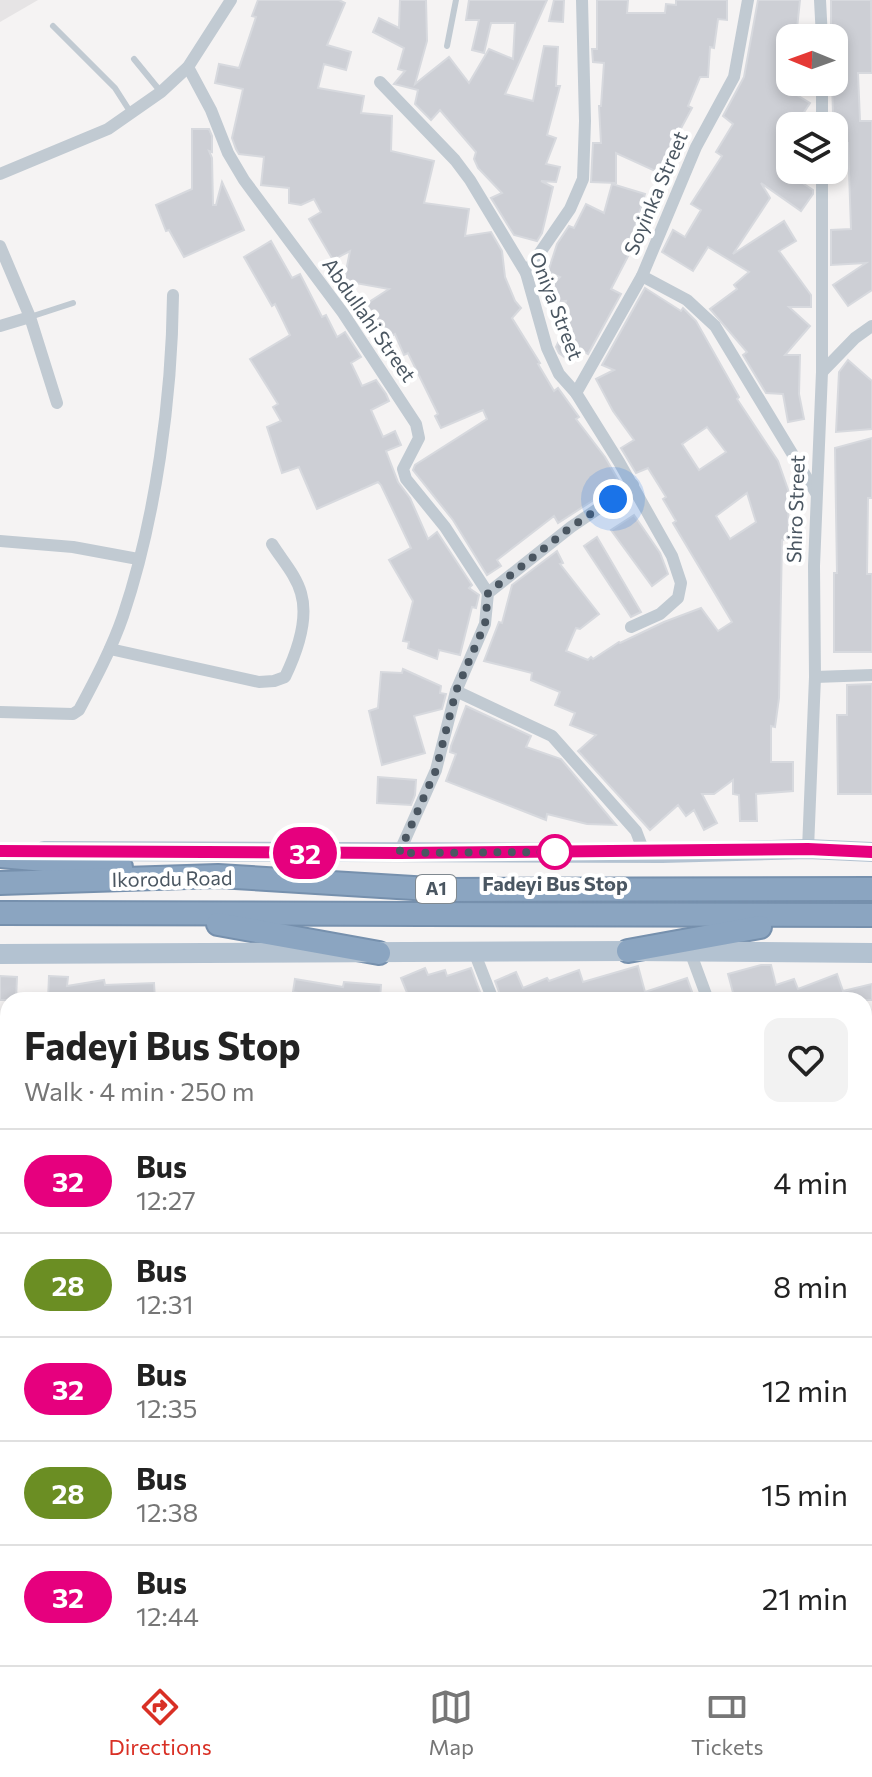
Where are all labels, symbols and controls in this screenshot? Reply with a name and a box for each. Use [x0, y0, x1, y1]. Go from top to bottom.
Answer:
north arrow [776, 24, 848, 96]
map controls [776, 24, 848, 184]
button: layers [776, 112, 848, 184]
street label: Soyinka Street [618, 127, 692, 258]
street label: Oniya Street [525, 248, 589, 363]
street label: Abdullahi Street [318, 253, 422, 386]
street label: Shiro Street [781, 454, 809, 563]
your location [593, 479, 633, 519]
line badge: 32 [269, 827, 341, 879]
marker: Fadeyi Bus Stop [538, 835, 572, 869]
text: 32 [289, 836, 321, 870]
street label: Ikorodu Road [111, 865, 233, 891]
place label: Fadeyi Bus Stop [482, 871, 628, 895]
road number: A1 [416, 875, 456, 903]
button: heart [764, 1018, 848, 1102]
text: Fadeyi Bus Stop [24, 1021, 301, 1068]
text: Walk · 4 min · 250 m [24, 1075, 254, 1106]
text: Bus [136, 1147, 187, 1184]
text: 4 min [773, 1163, 848, 1200]
text: 32 [52, 1164, 84, 1198]
text: 12:27 [136, 1184, 196, 1215]
text: Bus [136, 1251, 187, 1288]
text: 8 min [773, 1267, 848, 1304]
text: 28 [51, 1268, 85, 1302]
text: 12:31 [136, 1288, 194, 1319]
text: Bus [136, 1355, 187, 1392]
text: 12 min [762, 1371, 848, 1408]
text: 32 [52, 1372, 84, 1406]
text: 12:35 [136, 1392, 197, 1423]
text: Bus [136, 1459, 187, 1496]
text: 15 min [761, 1475, 848, 1512]
text: 28 [51, 1476, 85, 1510]
text: 12:38 [136, 1496, 198, 1527]
text: Bus [136, 1563, 187, 1600]
text: 21 min [762, 1579, 848, 1616]
text: 32 [52, 1580, 84, 1614]
text: 12:44 [136, 1600, 199, 1631]
tab: Directions [108, 1685, 212, 1760]
tab: Map [429, 1685, 474, 1760]
tab: Tickets [691, 1685, 763, 1760]

